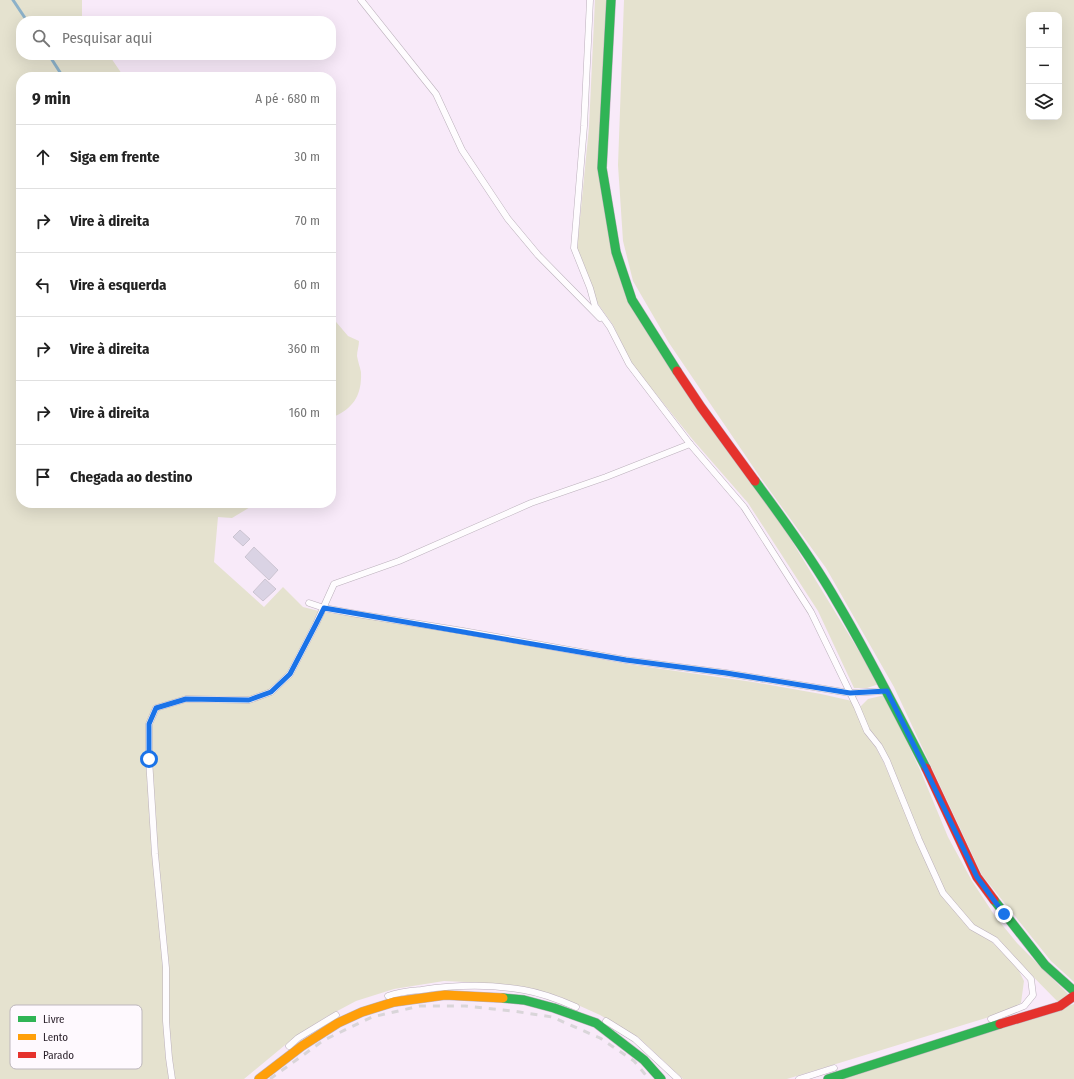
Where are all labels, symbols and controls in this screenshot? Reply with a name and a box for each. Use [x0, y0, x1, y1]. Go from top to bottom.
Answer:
map controls [1026, 12, 1062, 120]
button: + [1026, 12, 1062, 48]
search box [16, 16, 336, 60]
icon: search [30, 27, 52, 49]
text: Pesquisar aqui [62, 29, 152, 47]
button: − [1026, 48, 1062, 84]
button: layers [1026, 84, 1062, 120]
text: 9 min [32, 88, 71, 109]
text: A pé · 680 m [255, 91, 320, 106]
icon: ahead [32, 146, 54, 168]
text: Siga em frente [70, 148, 160, 166]
text: 30 m [294, 149, 320, 164]
icon: right [32, 210, 54, 232]
text: Vire à direita [70, 212, 149, 230]
text: 70 m [295, 213, 320, 228]
icon: left [32, 274, 54, 296]
text: Vire à esquerda [70, 276, 167, 294]
text: 60 m [294, 277, 320, 292]
icon: right [32, 338, 54, 360]
text: Vire à direita [70, 340, 149, 358]
text: 360 m [288, 341, 320, 356]
icon: right [32, 402, 54, 424]
text: Vire à direita [70, 404, 149, 422]
text: 160 m [289, 405, 320, 420]
icon: arrive [32, 466, 54, 488]
text: Chegada ao destino [70, 468, 192, 486]
route start [140, 750, 158, 768]
route end [995, 905, 1013, 923]
legend [10, 1005, 142, 1069]
text: Livre [43, 1013, 65, 1026]
text: Lento [43, 1031, 68, 1044]
text: Parado [43, 1049, 74, 1062]

